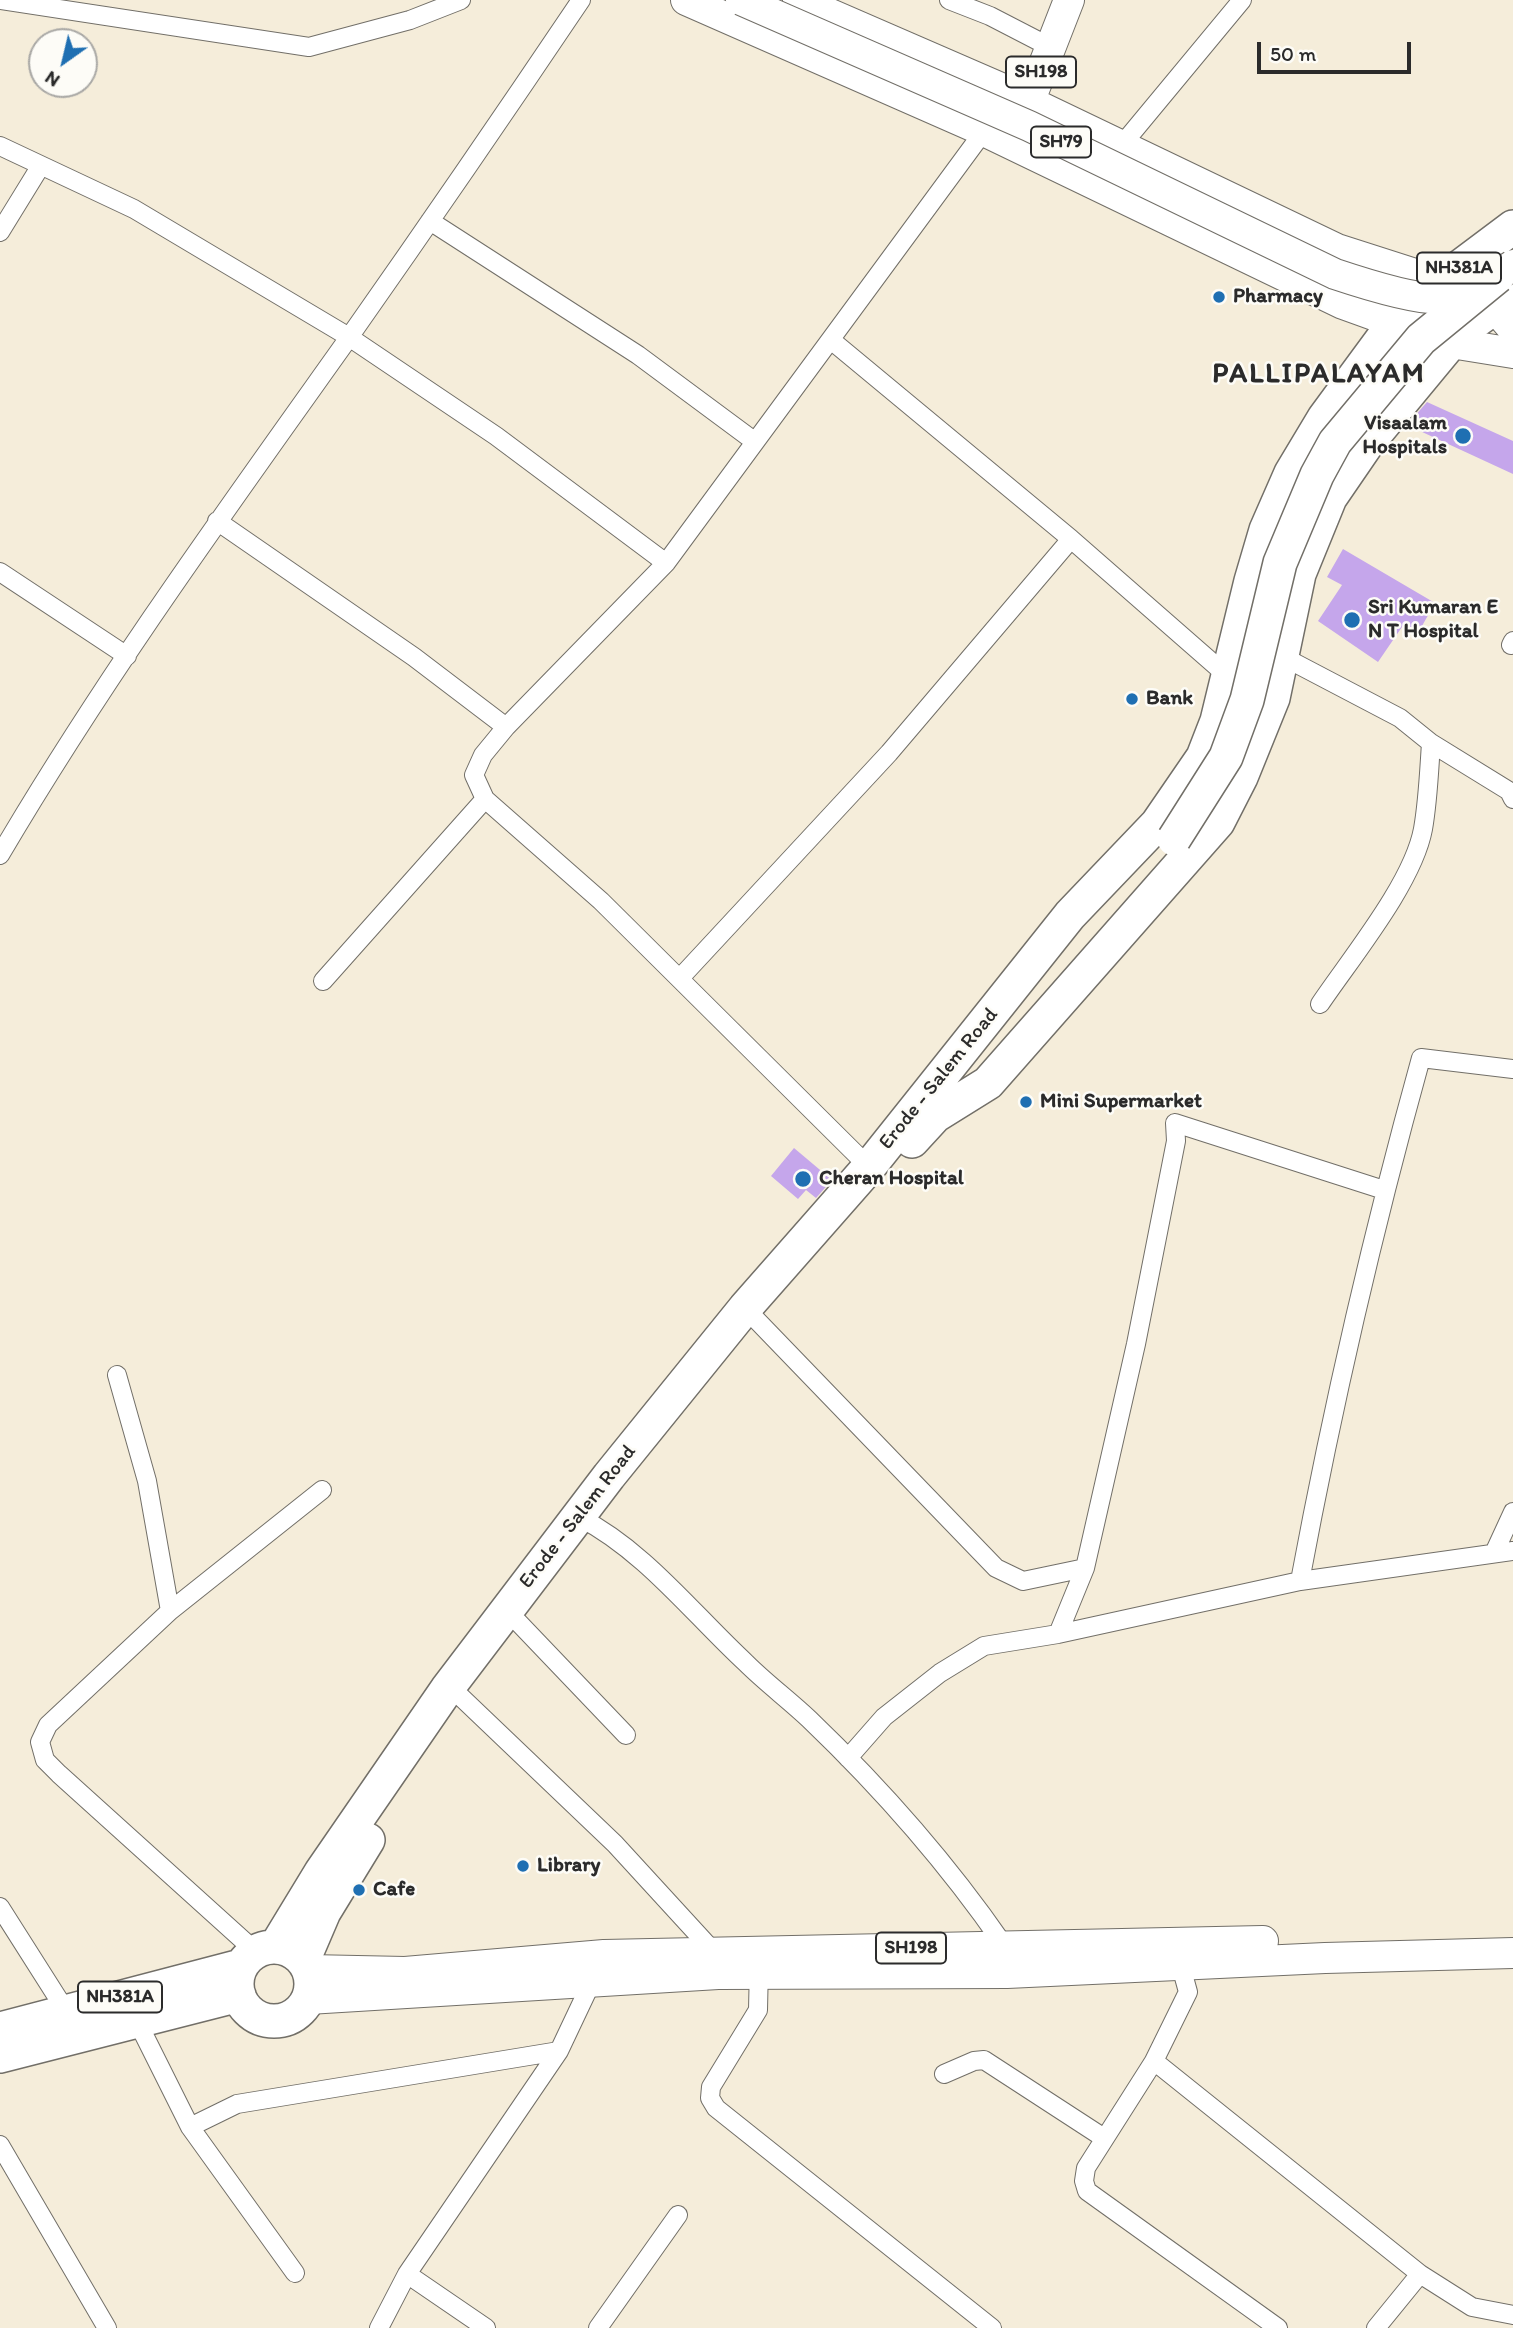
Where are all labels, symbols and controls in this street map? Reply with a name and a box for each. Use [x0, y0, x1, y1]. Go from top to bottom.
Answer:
north arrow [28, 28, 98, 98]
scale bar [1261, 28, 1415, 72]
text: 50 m [1270, 41, 1316, 66]
road number: SH198 [1006, 57, 1076, 88]
text: N [40, 66, 64, 92]
road number: SH79 [1031, 126, 1091, 158]
road number: NH381A [1417, 252, 1501, 284]
place label: Pharmacy [1233, 284, 1323, 310]
marker: Pharmacy [1211, 289, 1227, 305]
district label: PALLIPALAYAM [1213, 358, 1425, 392]
place label: Visaalam Hospitals [1363, 411, 1447, 461]
marker: Visaalam Hospitals [1453, 426, 1473, 446]
place label: Sri Kumaran E N T Hospital [1368, 595, 1498, 645]
marker: Sri Kumaran E N T Hospital [1342, 610, 1362, 630]
place label: Bank [1146, 686, 1193, 712]
marker: Bank [1124, 691, 1140, 707]
street label: Erode - Salem Road [874, 1003, 1004, 1155]
place label: Mini Supermarket [1040, 1089, 1202, 1115]
marker: Mini Supermarket [1018, 1094, 1034, 1110]
place label: Cheran Hospital [819, 1166, 964, 1192]
marker: Cheran Hospital [793, 1169, 813, 1189]
street label: Erode - Salem Road [514, 1440, 642, 1594]
place label: Library [537, 1853, 600, 1879]
marker: Library [515, 1858, 531, 1874]
place label: Cafe [373, 1877, 415, 1903]
marker: Cafe [351, 1882, 367, 1898]
road number: SH198 [876, 1932, 946, 1964]
road number: NH381A [78, 1982, 162, 2012]

